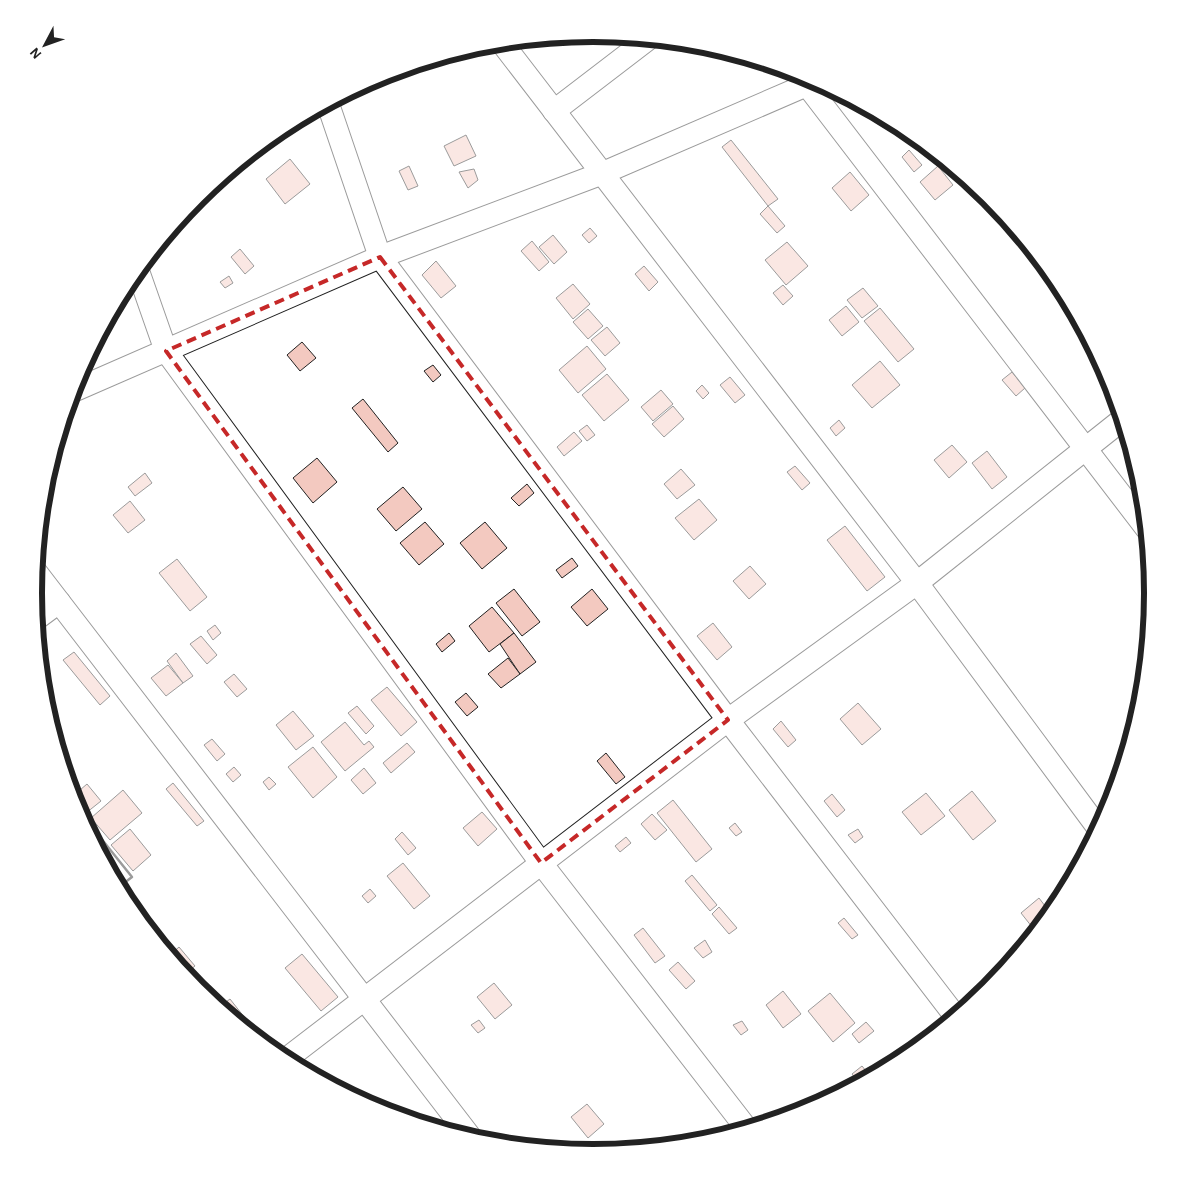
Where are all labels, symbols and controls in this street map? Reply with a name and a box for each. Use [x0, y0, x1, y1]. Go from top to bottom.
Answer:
north arrow [20, 20, 70, 70]
text: N [27, 45, 44, 61]

